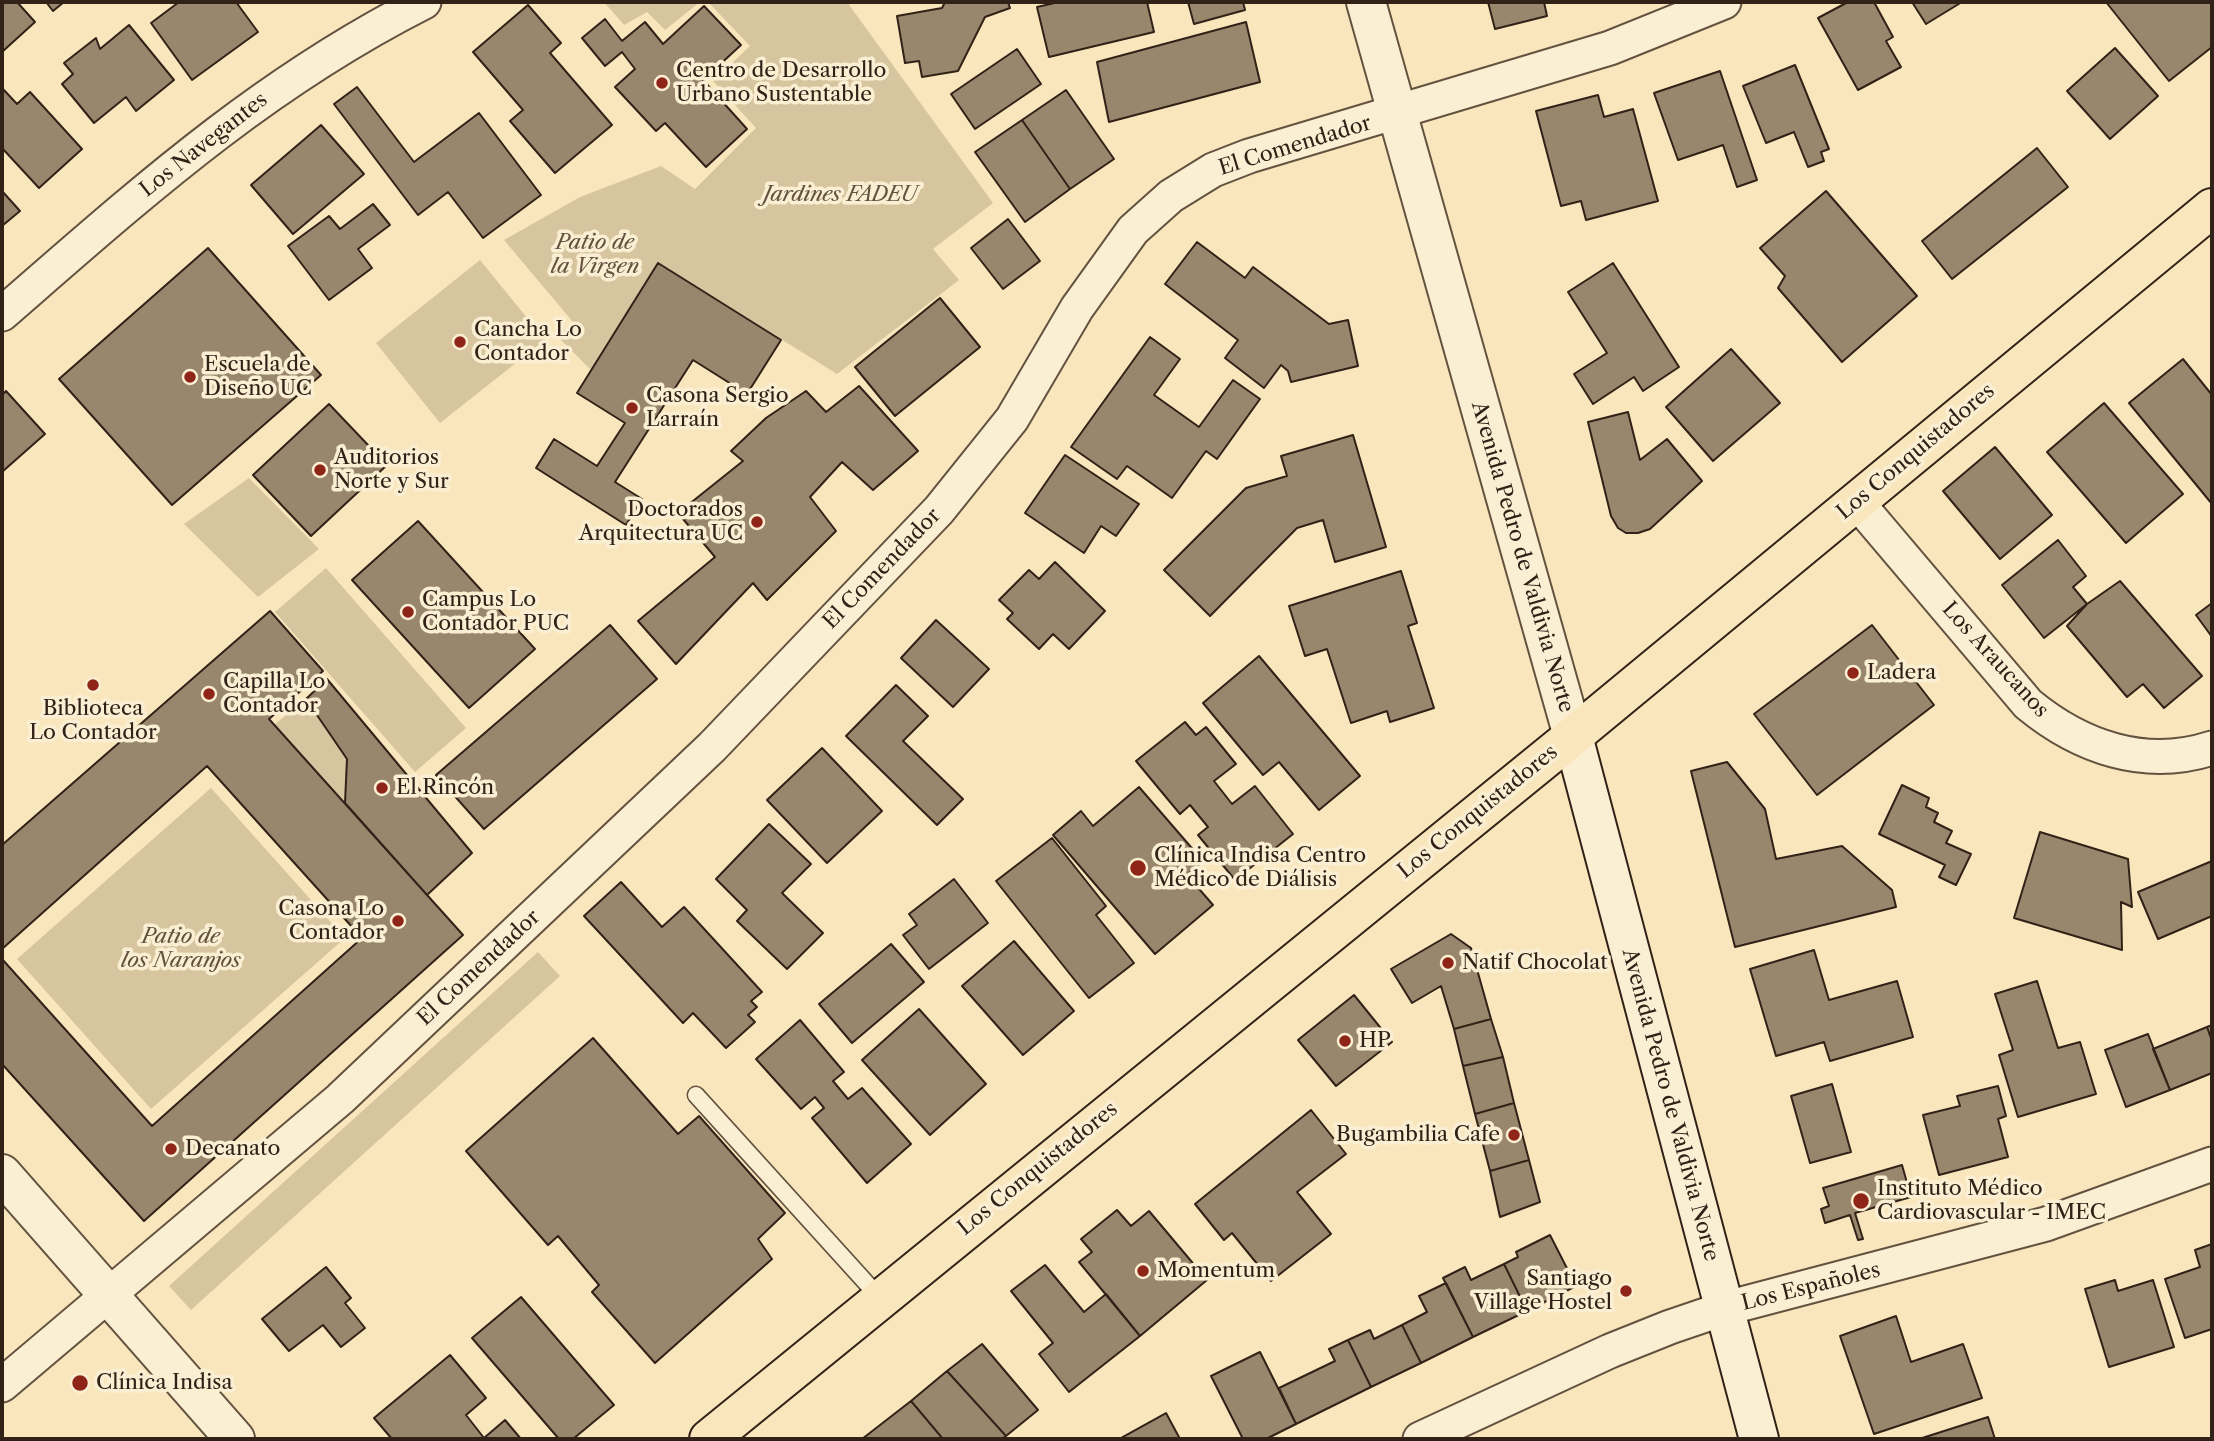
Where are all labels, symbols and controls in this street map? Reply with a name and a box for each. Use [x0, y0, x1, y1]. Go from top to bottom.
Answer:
place label: Centro de Desarrollo Urbano Sustentable [676, 58, 886, 108]
marker: Centro de Desarrollo Urbano Sustentable [654, 75, 670, 91]
street label: Los Navegantes [135, 87, 273, 203]
street label: El Comendador [1216, 111, 1374, 181]
park label: Jardines FADEU [763, 182, 917, 208]
park label: Patio de la Virgen [551, 230, 639, 280]
place label: Cancha Lo Contador [474, 317, 582, 367]
marker: Cancha Lo Contador [452, 334, 468, 350]
place label: Escuela de Diseño UC [204, 352, 312, 402]
marker: Escuela de Diseño UC [182, 369, 198, 385]
street label: Los Conquistadores [1832, 379, 2000, 525]
place label: Casona Sergio Larraín [646, 383, 789, 433]
street label: Avenida Pedro de Valdivia Norte [1465, 399, 1579, 715]
marker: Casona Sergio Larraín [624, 400, 640, 416]
place label: Auditorios Norte y Sur [334, 445, 449, 495]
marker: Auditorios Norte y Sur [312, 462, 328, 478]
place label: Doctorados Arquitectura UC [579, 497, 743, 547]
street label: El Comendador [818, 503, 946, 635]
marker: Doctorados Arquitectura UC [749, 514, 765, 530]
place label: Campus Lo Contador PUC [422, 587, 569, 637]
street label: Los Araucanos [1936, 597, 2054, 723]
marker: Campus Lo Contador PUC [400, 604, 416, 620]
place label: Ladera [1867, 660, 1936, 686]
marker: Ladera [1845, 665, 1861, 681]
place label: Capilla Lo Contador [223, 669, 325, 719]
marker: Biblioteca Lo Contador [85, 677, 101, 693]
marker: Capilla Lo Contador [201, 686, 217, 702]
place label: Biblioteca Lo Contador [29, 696, 157, 746]
street label: Los Conquistadores [1393, 740, 1563, 884]
place label: El Rincón [396, 775, 494, 801]
marker: El Rincón [374, 780, 390, 796]
place label: Clínica Indisa Centro Médico de Diálisis [1154, 843, 1366, 893]
marker: Clínica Indisa Centro Médico de Diálisis [1128, 858, 1148, 878]
place label: Casona Lo Contador [278, 896, 384, 946]
street label: El Comendador [413, 905, 545, 1031]
marker: Casona Lo Contador [390, 913, 406, 929]
park label: Patio de los Naranjos [121, 924, 241, 974]
street label: Avenida Pedro de Valdivia Norte [1616, 946, 1724, 1264]
place label: Natif Chocolat [1462, 950, 1608, 976]
marker: Natif Chocolat [1440, 955, 1456, 971]
place label: HP [1359, 1028, 1391, 1054]
marker: HP [1337, 1033, 1353, 1049]
street label: Los Conquistadores [953, 1097, 1123, 1241]
place label: Bugambilia Cafe [1336, 1122, 1500, 1148]
marker: Bugambilia Cafe [1506, 1127, 1522, 1143]
place label: Decanato [185, 1136, 280, 1162]
marker: Decanato [163, 1141, 179, 1157]
place label: Instituto Médico Cardiovascular - IMEC [1877, 1176, 2106, 1226]
marker: Instituto Médico Cardiovascular - IMEC [1851, 1191, 1871, 1211]
place label: Momentum [1157, 1258, 1275, 1284]
street label: Los Españoles [1739, 1258, 1883, 1316]
marker: Momentum [1135, 1263, 1151, 1279]
place label: Santiago Village Hostel [1474, 1266, 1612, 1316]
marker: Santiago Village Hostel [1618, 1283, 1634, 1299]
place label: Clínica Indisa [96, 1370, 233, 1396]
marker: Clínica Indisa [70, 1373, 90, 1393]

